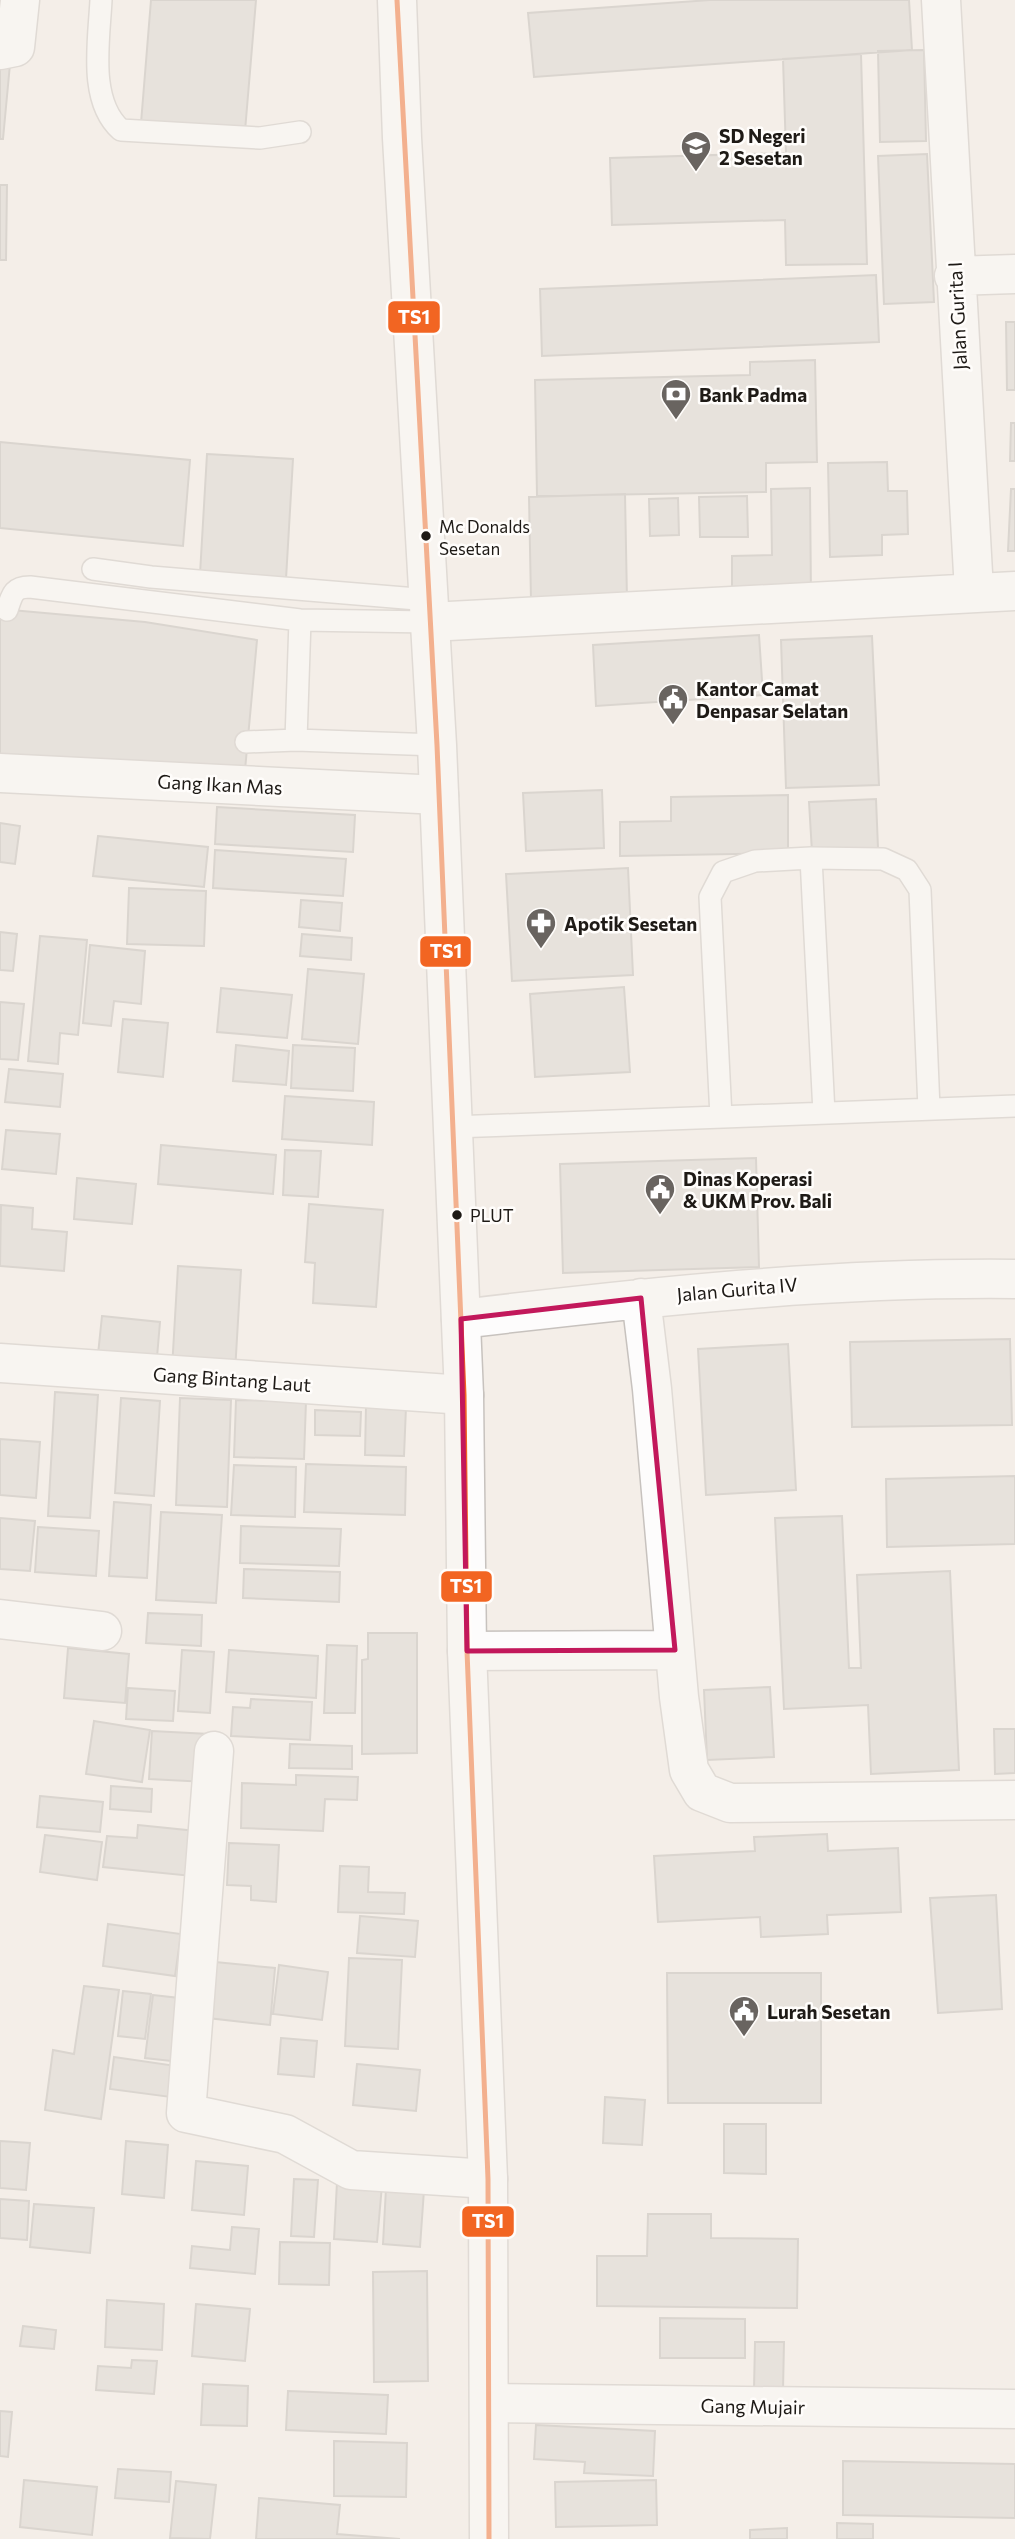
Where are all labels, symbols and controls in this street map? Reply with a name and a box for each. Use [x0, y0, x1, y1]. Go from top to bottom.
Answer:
place label: SD Negeri 2 Sesetan [719, 124, 806, 169]
school or university icon: SD Negeri 2 Sesetan [679, 129, 713, 173]
street label: Jalan Gurita I [943, 261, 971, 371]
line badge: TS1 [387, 300, 441, 334]
text: TS1 [398, 305, 430, 328]
bank icon: Bank Padma [659, 377, 693, 421]
place label: Bank Padma [699, 383, 807, 406]
place label: Mc Donalds Sesetan [439, 516, 530, 559]
marker: Mc Donalds Sesetan [419, 529, 433, 543]
place label: Kantor Camat Denpasar Selatan [696, 677, 848, 722]
public building icon: Kantor Camat Denpasar Selatan [656, 682, 690, 726]
street label: Gang Ikan Mas [157, 769, 283, 799]
pharmacy icon: Apotik Sesetan [524, 906, 558, 950]
place label: Apotik Sesetan [564, 912, 697, 935]
line badge: TS1 [419, 935, 472, 968]
text: TS1 [430, 939, 462, 962]
place label: Dinas Koperasi & UKM Prov. Bali [683, 1167, 832, 1212]
public building icon: Dinas Koperasi & UKM Prov. Bali [643, 1172, 677, 1216]
place label: PLUT [470, 1205, 514, 1226]
marker: PLUT [450, 1208, 464, 1222]
street label: Jalan Gurita IV [675, 1272, 799, 1306]
street label: Gang Bintang Laut [152, 1362, 312, 1396]
line badge: TS1 [440, 1570, 493, 1603]
text: TS1 [450, 1574, 482, 1597]
public building icon: Lurah Sesetan [727, 1994, 761, 2038]
place label: Lurah Sesetan [767, 2000, 890, 2023]
line badge: TS1 [461, 2205, 515, 2238]
text: TS1 [472, 2209, 504, 2232]
street label: Gang Mujair [700, 2394, 806, 2418]

